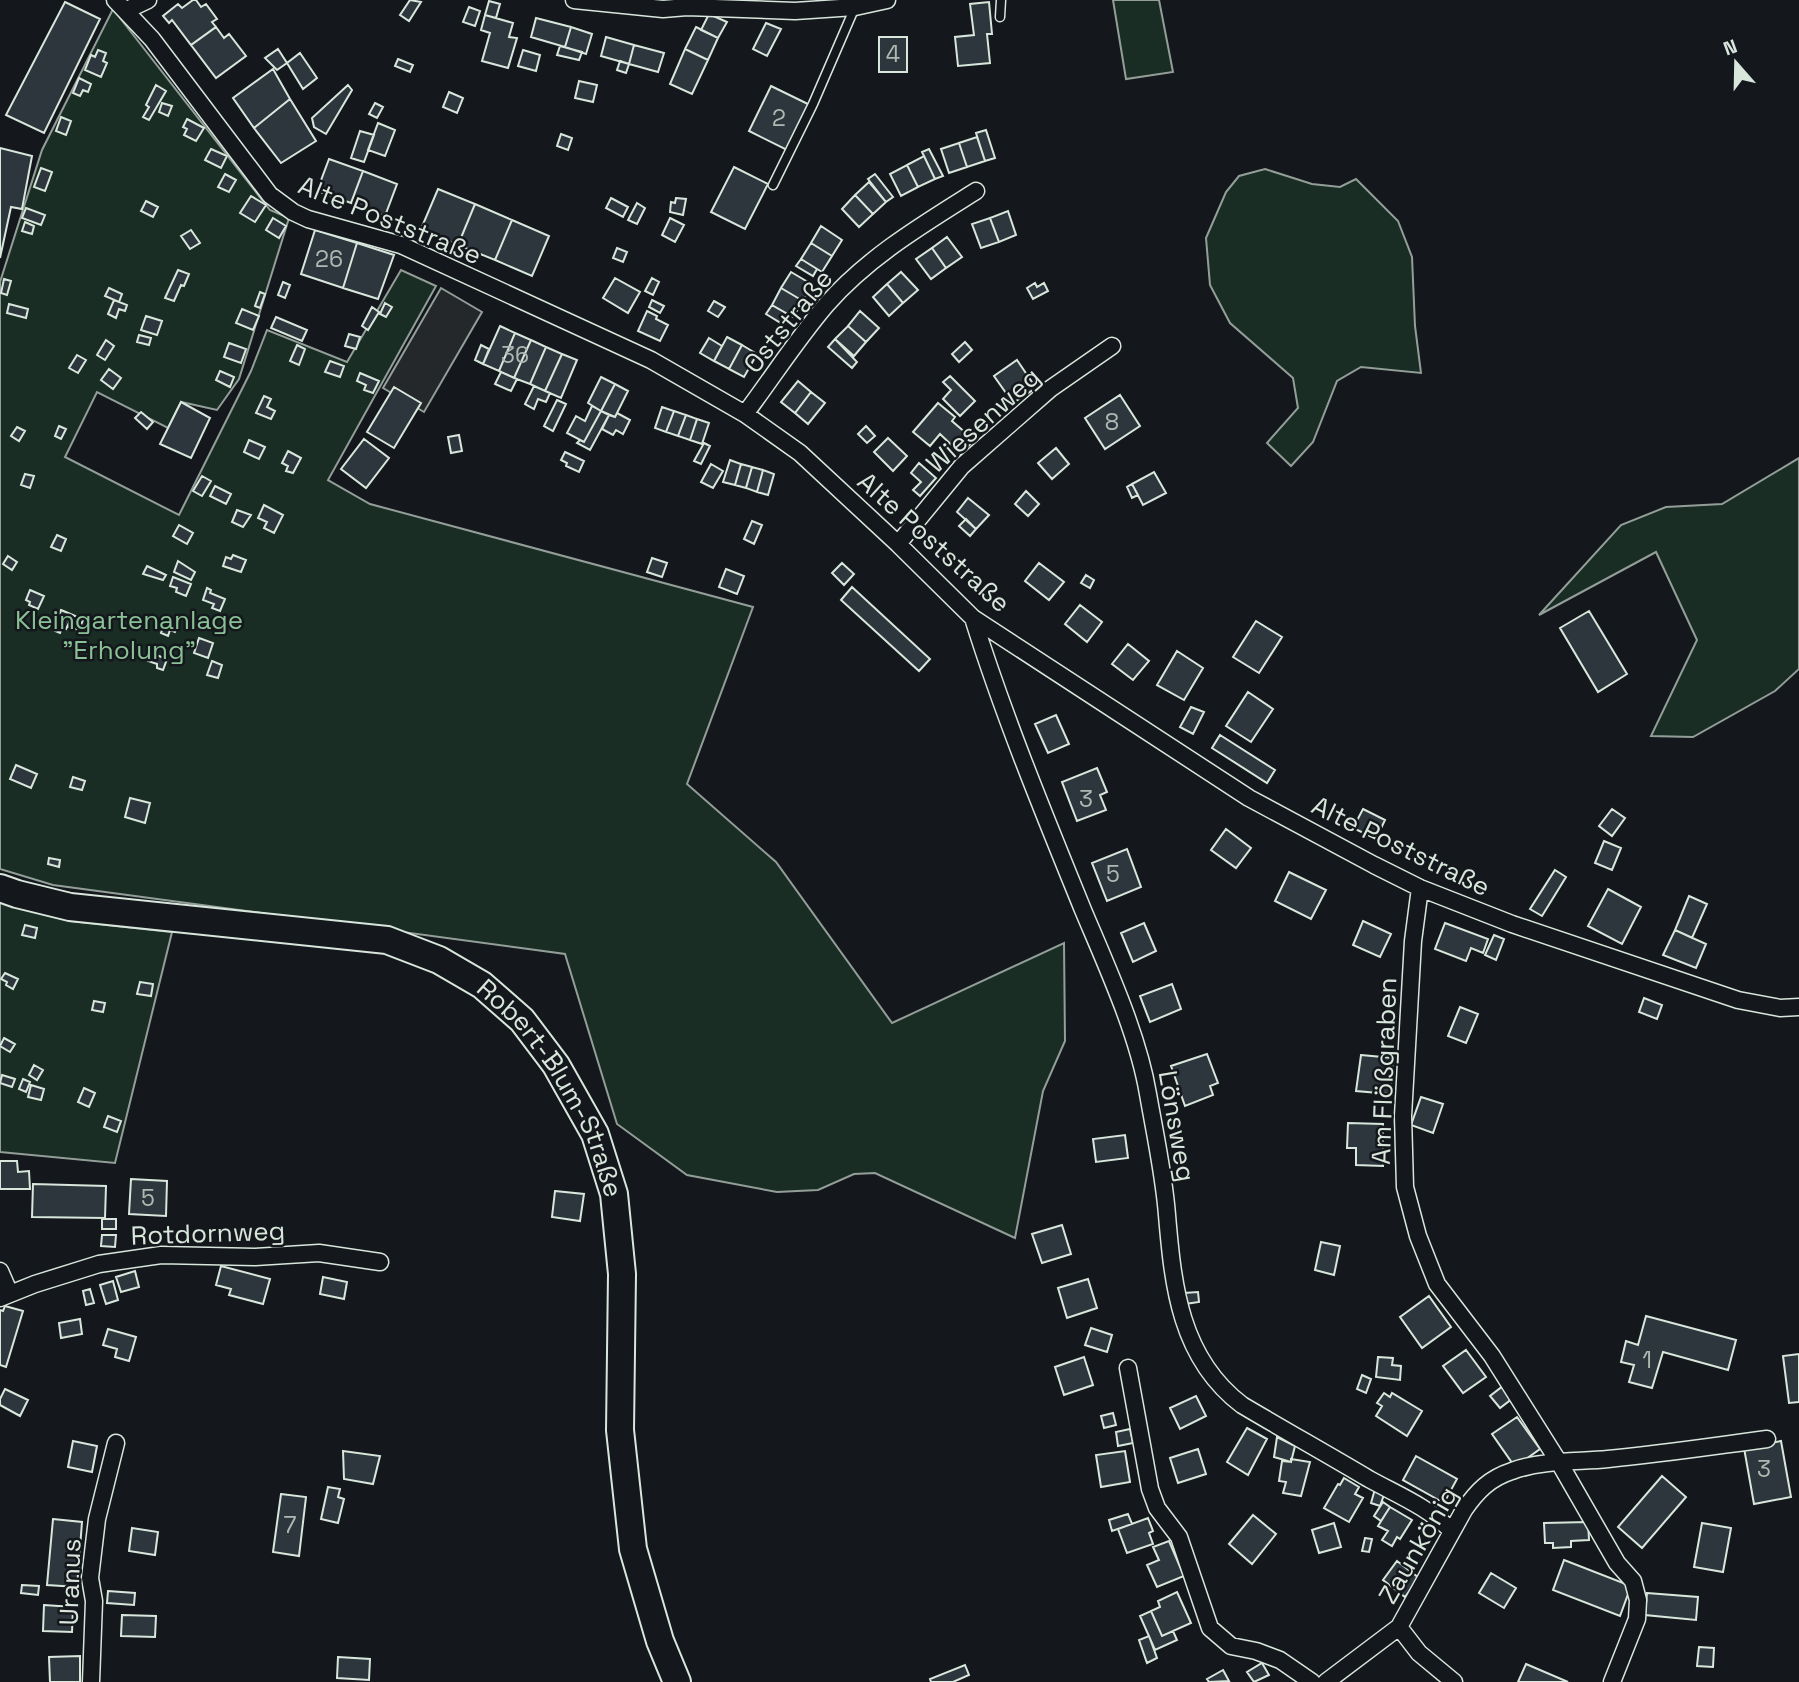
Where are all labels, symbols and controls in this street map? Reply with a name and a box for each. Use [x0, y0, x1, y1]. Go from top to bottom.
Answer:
north arrow [1701, 28, 1771, 98]
text: N [1720, 34, 1741, 61]
house number: 4 [886, 39, 900, 69]
house number: 2 [772, 103, 786, 133]
street label: Alte Poststraße [294, 168, 486, 272]
house number: 26 [315, 244, 343, 274]
street label: Oststraße [736, 262, 840, 380]
house number: 36 [501, 340, 529, 370]
street label: Wiesenweg [919, 360, 1047, 480]
house number: 8 [1105, 407, 1119, 437]
street label: Alte Poststraße [850, 464, 1018, 620]
park label: Kleingartenanlage "Erholung" [15, 603, 243, 667]
house number: 3 [1079, 784, 1093, 814]
street label: Alte Poststraße [1306, 788, 1496, 904]
house number: 5 [1106, 859, 1120, 889]
street label: Robert-Blum-Straße [470, 971, 631, 1201]
street label: Am Flößgraben [1364, 977, 1404, 1165]
street label: Lönsweg [1151, 1068, 1203, 1184]
house number: 5 [141, 1183, 155, 1213]
street label: Rotdornweg [130, 1213, 286, 1253]
house number: 1 [1642, 1345, 1652, 1375]
house number: 3 [1757, 1454, 1771, 1484]
street label: Zaunkönig [1371, 1480, 1465, 1610]
house number: 7 [284, 1510, 297, 1540]
street label: Uranus [51, 1538, 89, 1626]

